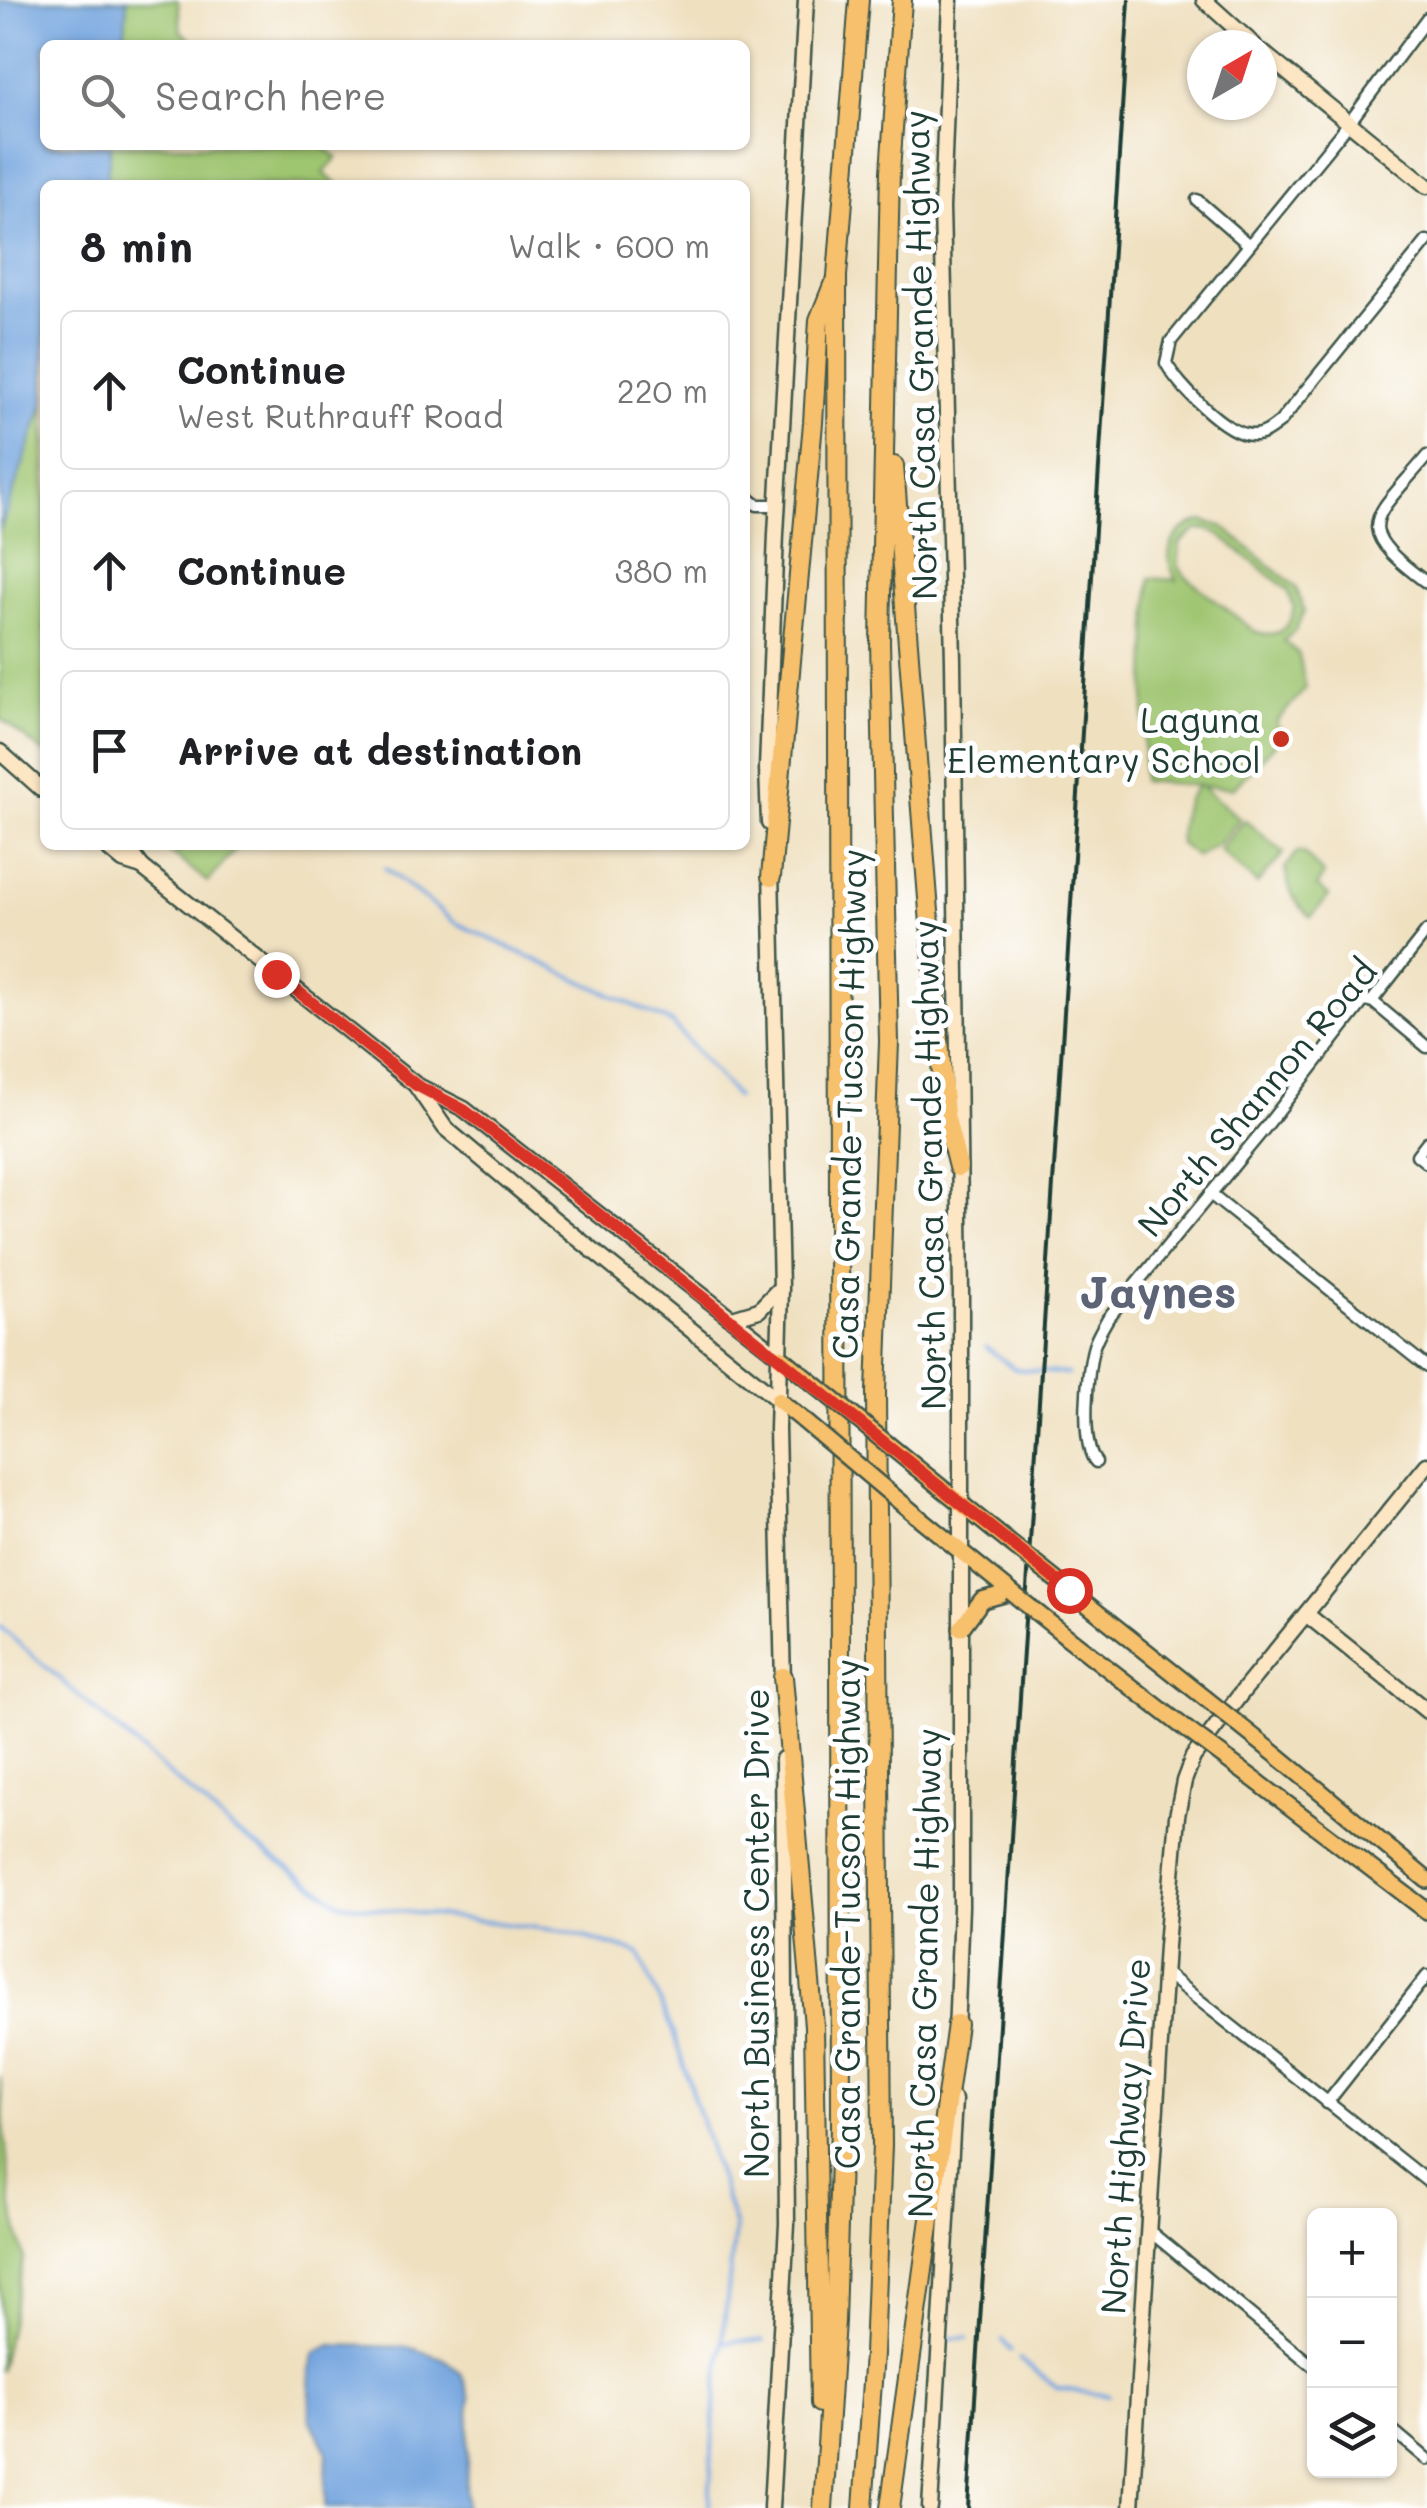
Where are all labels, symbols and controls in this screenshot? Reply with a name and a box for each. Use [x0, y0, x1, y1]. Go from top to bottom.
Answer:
north arrow [1187, 30, 1277, 120]
search box [40, 40, 750, 150]
icon: search [75, 68, 130, 123]
text: Search here [155, 70, 386, 120]
street label: North Casa Grande Highway [892, 110, 946, 600]
text: 8 min [80, 218, 193, 273]
text: Walk · 600 m [508, 224, 710, 266]
text: Continue [177, 344, 346, 394]
icon: ahead [82, 363, 137, 418]
text: 220 m [617, 369, 708, 411]
text: West Ruthrauff Road [177, 394, 503, 436]
icon: ahead [82, 543, 137, 598]
text: Continue [177, 545, 346, 595]
text: 380 m [614, 549, 708, 591]
place label: Laguna Elementary School [947, 696, 1261, 782]
icon: arrive [82, 723, 137, 778]
text: Arrive at destination [177, 725, 582, 775]
marker: Laguna Elementary School [1270, 728, 1292, 750]
street label: Casa Grande-Tucson Highway [821, 848, 875, 1360]
street label: North Casa Grande Highway [901, 920, 955, 1410]
street label: North Shannon Road [1126, 949, 1386, 1245]
route end [254, 952, 300, 998]
district label: Jaynes [1079, 1261, 1237, 1320]
route start [1047, 1568, 1093, 1614]
street label: Casa Grande-Tucson Highway [823, 1659, 869, 2169]
street label: North Business Center Drive [732, 1688, 778, 2178]
street label: North Casa Grande Highway [896, 1728, 950, 2218]
street label: North Highway Drive [1089, 1956, 1159, 2316]
map controls [1307, 2208, 1397, 2478]
button: + [1307, 2208, 1397, 2298]
button: − [1307, 2298, 1397, 2388]
button: layers [1307, 2388, 1397, 2478]

